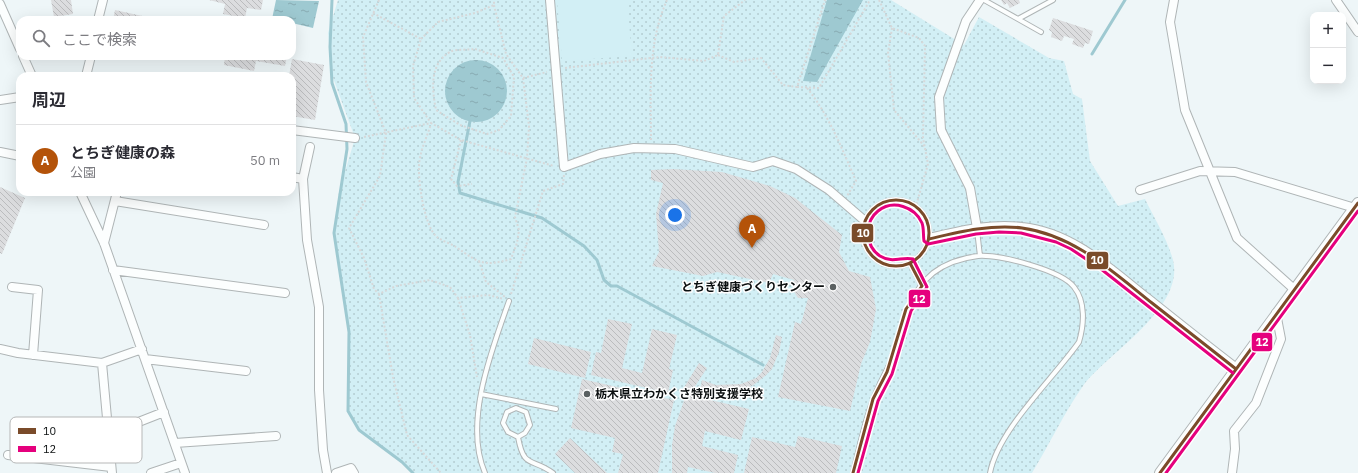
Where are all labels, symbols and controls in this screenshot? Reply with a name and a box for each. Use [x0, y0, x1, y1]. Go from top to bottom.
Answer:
map controls [1310, 12, 1346, 84]
button: + [1310, 12, 1346, 48]
search box [16, 16, 296, 60]
icon: search [30, 27, 52, 49]
text: ここで検索 [62, 30, 137, 49]
button: − [1310, 48, 1346, 84]
text: 周辺 [32, 89, 66, 111]
text: とちぎ健康の森 [70, 143, 175, 162]
text: A [41, 152, 49, 169]
text: 50 m [250, 152, 280, 169]
text: 公園 [70, 164, 96, 181]
your location [665, 205, 685, 225]
pin: A [739, 215, 765, 248]
line badge: 10 [851, 223, 874, 243]
text: 10 [856, 226, 870, 240]
line badge: 10 [1086, 251, 1109, 270]
text: 10 [1090, 253, 1104, 267]
place label: とちぎ健康づくりセンター [681, 279, 825, 294]
marker: とちぎ健康づくりセンター [828, 282, 838, 292]
line badge: 12 [908, 289, 931, 308]
text: 12 [912, 292, 926, 306]
line badge: 12 [1251, 332, 1273, 352]
text: 12 [1255, 335, 1269, 349]
place label: 栃木県立わかくさ特別支援学校 [595, 386, 763, 401]
marker: 栃木県立わかくさ特別支援学校 [582, 389, 592, 399]
legend [10, 417, 142, 463]
text: 10 [43, 424, 56, 438]
text: 12 [43, 442, 56, 456]

